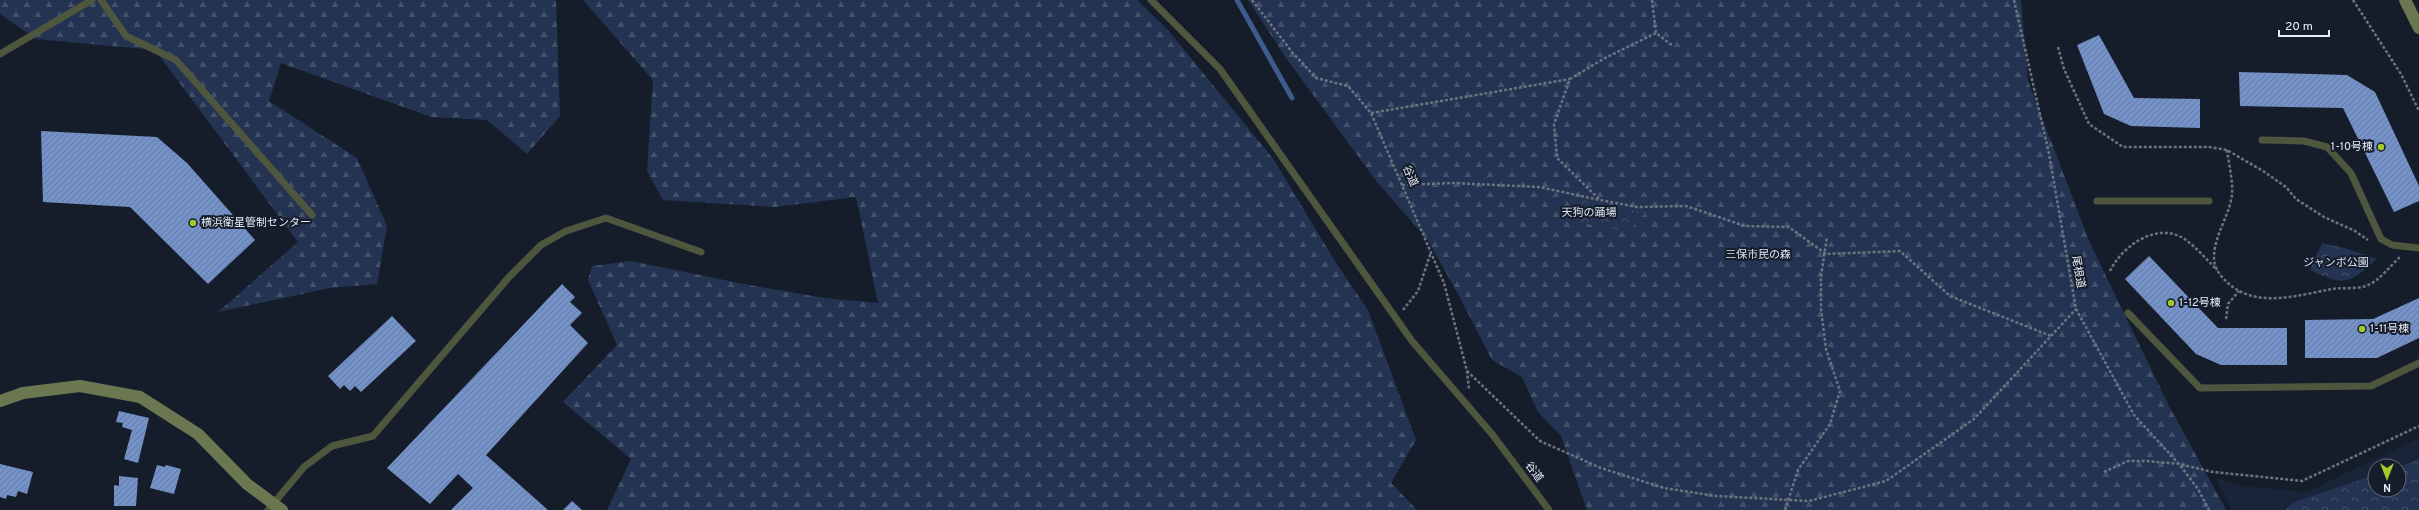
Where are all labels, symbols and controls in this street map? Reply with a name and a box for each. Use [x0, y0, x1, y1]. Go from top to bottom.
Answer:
scale bar [2279, 12, 2329, 38]
text: 20 m [2285, 19, 2313, 35]
place label: 1-10号棟 [2331, 140, 2373, 154]
marker: 1-10号棟 [2376, 142, 2386, 152]
street label: 谷道 [1399, 163, 1421, 189]
park label: 天狗の踊場 [1562, 206, 1617, 220]
place label: 横浜衛星管制センター [201, 216, 311, 230]
marker: 横浜衛星管制センター [188, 218, 198, 228]
park label: 三保市民の森 [1725, 248, 1791, 262]
street label: 尾根道 [2068, 255, 2088, 289]
park label: ジャンボ公園 [2303, 256, 2369, 270]
place label: 1-12号棟 [2179, 296, 2221, 310]
marker: 1-12号棟 [2166, 298, 2176, 308]
place label: 1-11号棟 [2370, 322, 2409, 336]
marker: 1-11号棟 [2357, 324, 2367, 334]
north arrow [2367, 458, 2407, 498]
street label: 谷道 [1522, 459, 1546, 485]
text: N [2383, 480, 2391, 494]

